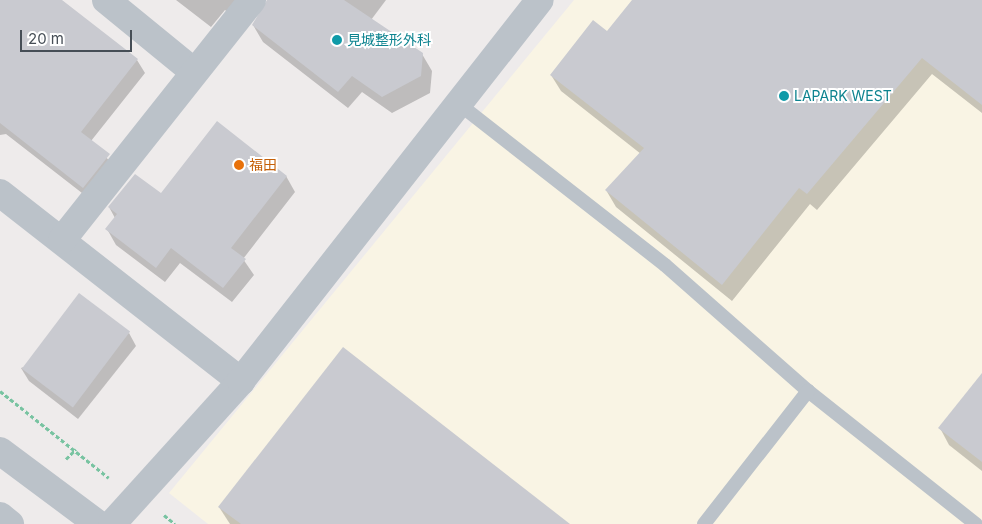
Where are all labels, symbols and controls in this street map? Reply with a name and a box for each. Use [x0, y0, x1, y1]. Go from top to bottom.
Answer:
scale bar [22, 20, 135, 52]
text: 20 m [28, 29, 64, 48]
place label: 見城整形外科 [347, 32, 431, 48]
marker: 見城整形外科 [331, 34, 343, 46]
place label: LAPARK WEST [794, 88, 892, 104]
marker: LAPARK WEST [778, 90, 790, 102]
place label: 福田 [249, 157, 277, 173]
marker: 福田 [233, 159, 245, 171]

